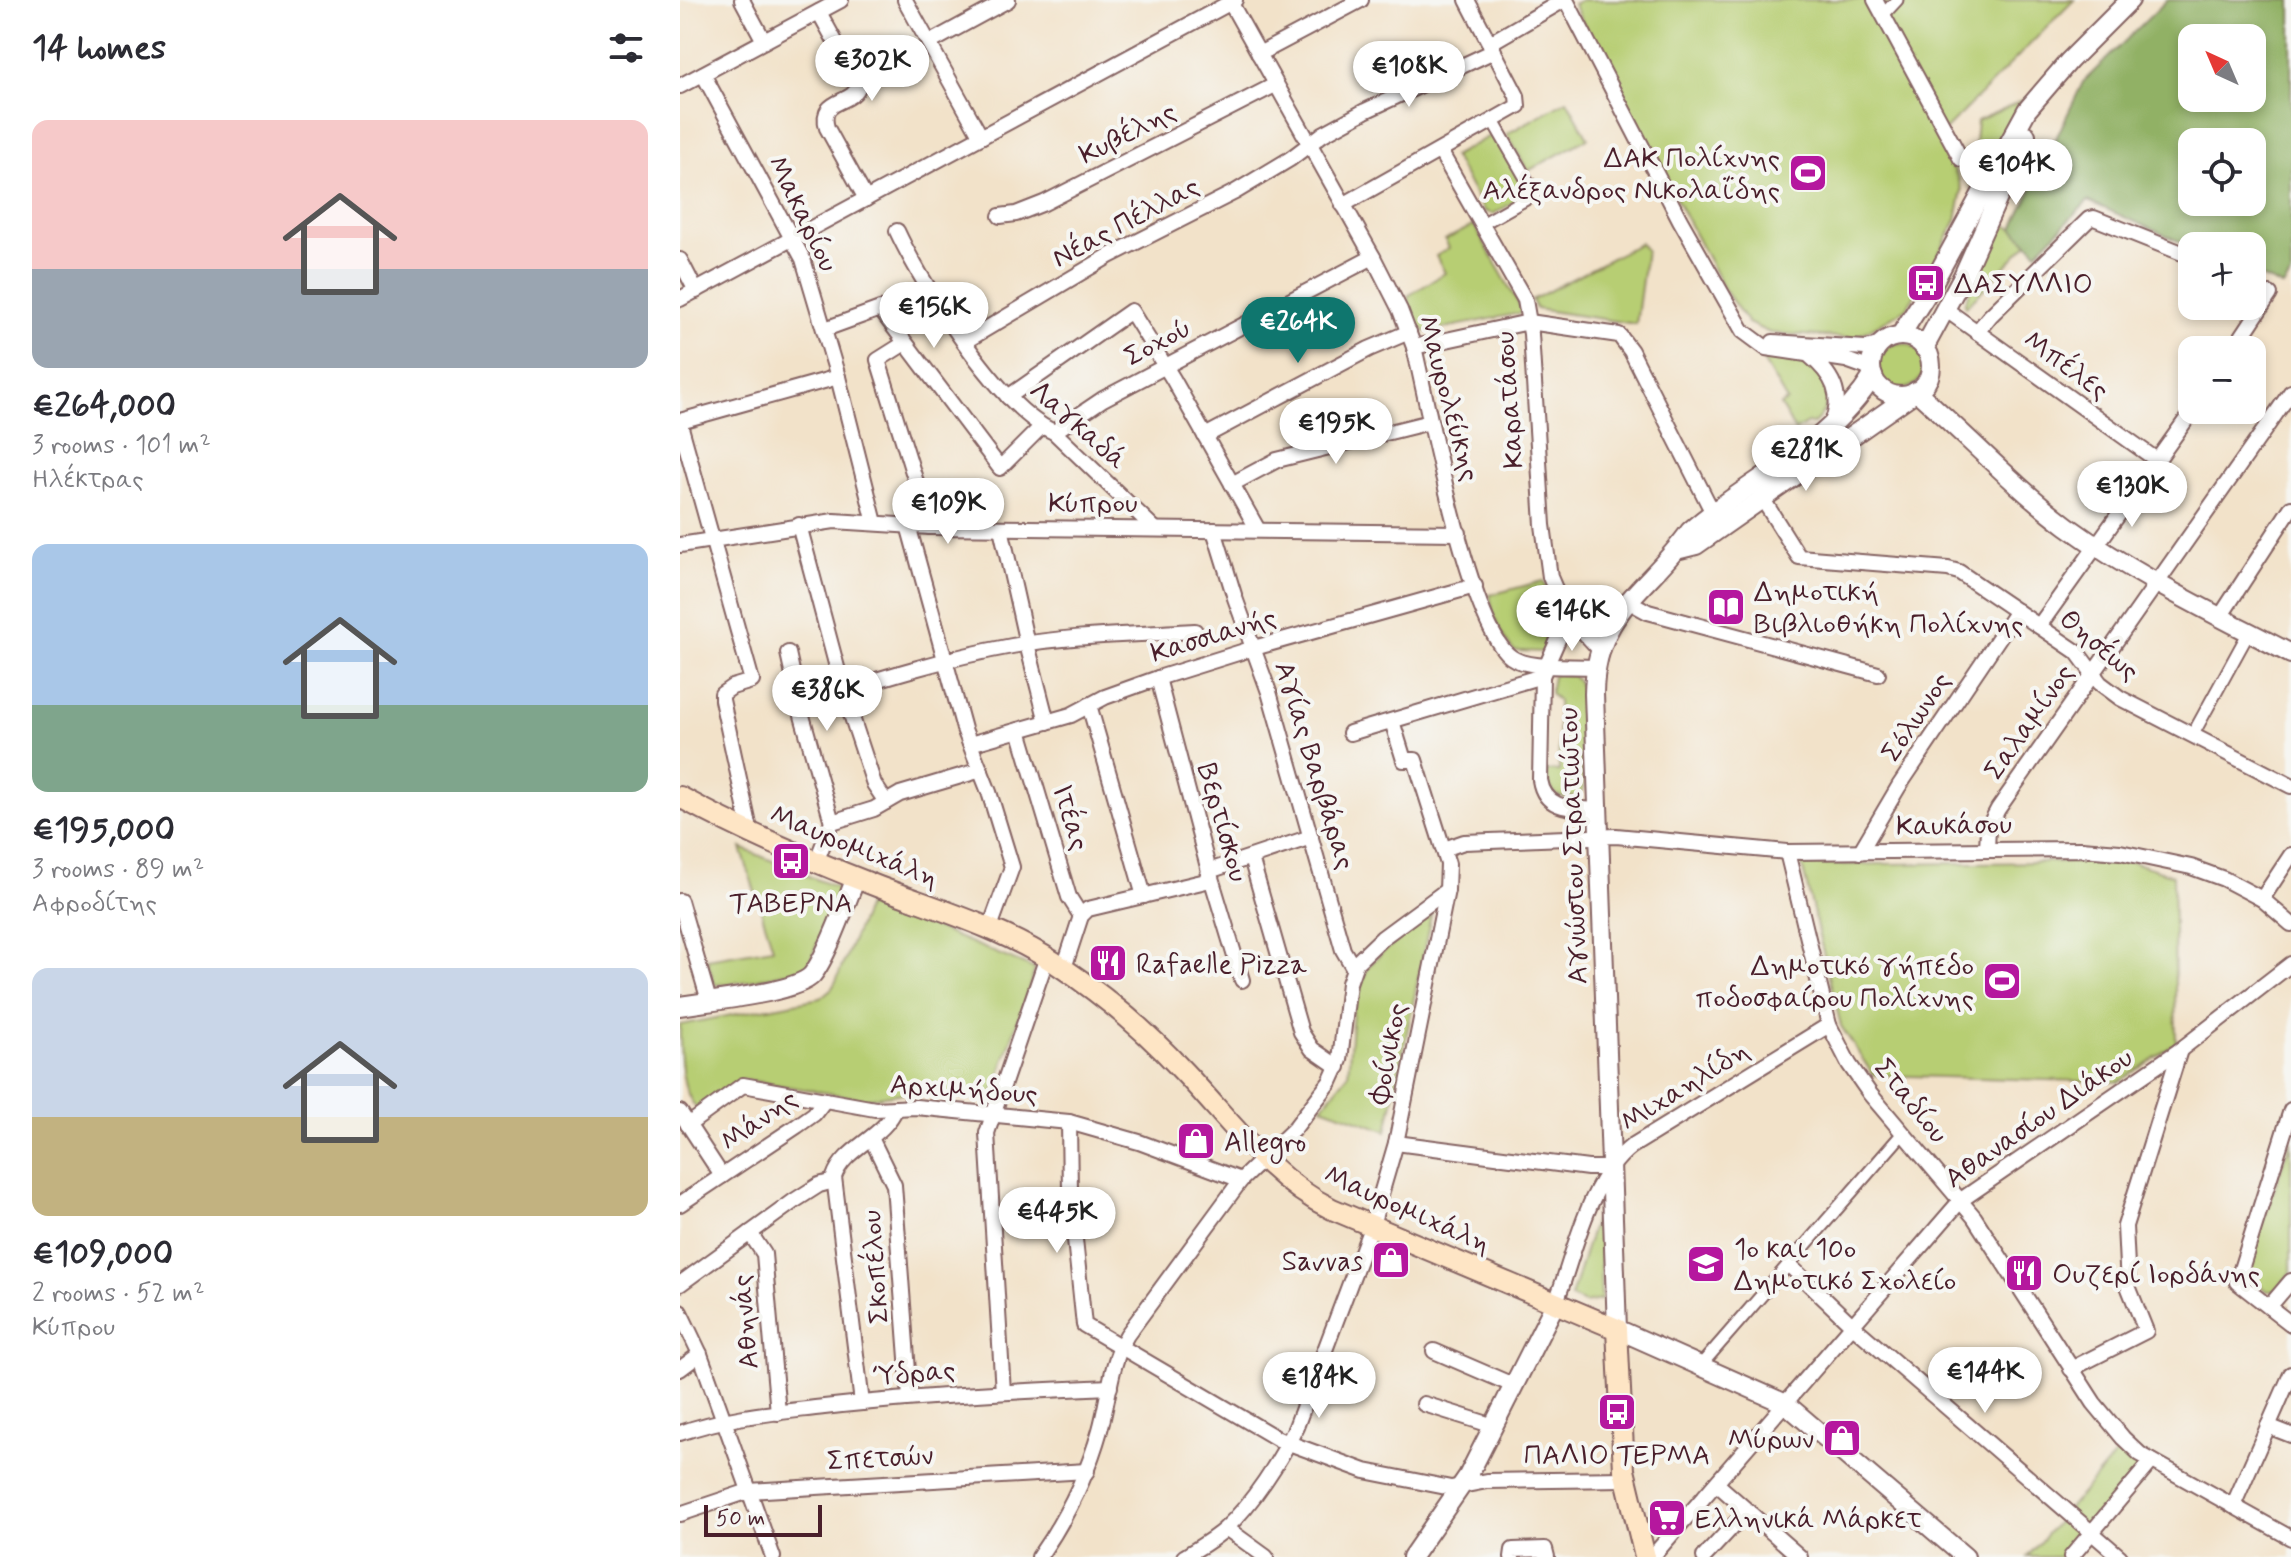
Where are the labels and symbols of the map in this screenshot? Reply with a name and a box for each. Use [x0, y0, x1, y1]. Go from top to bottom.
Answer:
north arrow [2178, 24, 2266, 112]
pin: €302K [816, 35, 928, 103]
pin: €108K [1353, 41, 1465, 109]
street label: Κυβέλης [1073, 94, 1183, 174]
pin: €104K [1960, 139, 2072, 207]
place label: ΔΑΚ Πολίχνης Αλέξανδρος Νικολαΐδης [1482, 141, 1780, 210]
street label: Μακαρίου [758, 150, 846, 278]
sports icon: ΔΑΚ Πολίχνης Αλέξανδρος Νικολαΐδης [1787, 152, 1829, 194]
street label: Νέας Πέλλας [1046, 169, 1206, 278]
bus stop icon: ΔΑΣΥΛΛΙΟ [1905, 262, 1947, 304]
place label: ΔΑΣΥΛΛΙΟ [1954, 267, 2093, 304]
pin: €156K [878, 282, 990, 350]
pin: €264K [1242, 297, 1354, 365]
street label: Σοχού [1118, 310, 1198, 376]
street label: Μαυρολεύκης [1408, 312, 1487, 486]
street label: Μπέλες [2015, 322, 2116, 410]
street label: Καρατάσου [1487, 330, 1534, 470]
street label: Λαγκαδά [1021, 373, 1134, 479]
pin: €195K [1280, 398, 1392, 466]
pin: €281K [1750, 425, 1862, 493]
pin: €130K [2076, 461, 2188, 529]
pin: €109K [892, 478, 1004, 546]
street label: Κύπρου [1048, 486, 1138, 523]
place label: Δημοτική Βιβλιοθήκη Πολίχνης [1754, 575, 2024, 644]
pin: €146K [1516, 585, 1628, 653]
library icon: Δημοτική Βιβλιοθήκη Πολίχνης [1705, 586, 1747, 628]
street label: Κασσιανής [1146, 600, 1281, 673]
street label: Θησέως [2051, 602, 2146, 690]
street label: Αγίας Βαρβάρας [1264, 657, 1363, 874]
street label: Σαλαμίνος [1977, 657, 2084, 788]
pin: €386K [771, 665, 883, 733]
street label: Σόλωνος [1874, 665, 1961, 770]
street label: Αγνώστου Στρατιώτου [1551, 707, 1598, 985]
street label: Βερτίσκου [1187, 759, 1256, 886]
street label: Ιτέας [1042, 780, 1097, 855]
street label: Μαυρομιχάλη [764, 797, 944, 898]
street label: Καυκάσου [1896, 807, 2012, 846]
bus stop icon: ΤΑΒΕΡΝΑ [770, 840, 812, 882]
place label: ΤΑΒΕΡΝΑ [730, 886, 852, 923]
restaurant icon: Rafaelle Pizza [1087, 942, 1129, 984]
place label: Rafaelle Pizza [1136, 947, 1307, 984]
place label: Δημοτικό γήπεδο ποδοσφαίρου Πολίχνης [1695, 949, 1974, 1018]
sports icon: Δημοτικό γήπεδο ποδοσφαίρου Πολίχνης [1981, 960, 2023, 1002]
street label: Φοίνικος [1361, 1000, 1417, 1108]
street label: Μιχαηλίδη [1614, 1033, 1757, 1141]
street label: Αθανασίου Διάκου [1938, 1040, 2141, 1198]
street label: Σταδίου [1864, 1051, 1956, 1152]
street label: Αρχιμήδους [889, 1067, 1039, 1114]
street label: Μάνης [714, 1081, 805, 1161]
shop icon: Allegro [1175, 1120, 1217, 1162]
place label: Allegro [1224, 1125, 1306, 1164]
street label: Μαυρομιχάλη [1318, 1157, 1496, 1264]
pin: €445K [1001, 1187, 1113, 1255]
street label: Σκοπέλου [854, 1209, 899, 1325]
place label: 1ο και 10ο Δημοτικό Σχολείο [1734, 1232, 1956, 1301]
shop icon: Savvas [1370, 1239, 1412, 1281]
school or university icon: 1ο και 10ο Δημοτικό Σχολείο [1685, 1243, 1727, 1285]
place label: Savvas [1282, 1244, 1363, 1281]
restaurant icon: Ουζερί Ιορδάνης [2003, 1252, 2045, 1294]
place label: Ουζερί Ιορδάνης [2052, 1257, 2260, 1294]
street label: Αθηνάς [724, 1273, 769, 1371]
pin: €144K [1929, 1347, 2041, 1415]
street label: Ύδρας [872, 1352, 957, 1397]
pin: €184K [1263, 1352, 1375, 1420]
bus stop icon: ΠΑΛΙΟ ΤΕΡΜΑ [1596, 1391, 1638, 1433]
shop icon: Μύρων [1821, 1417, 1863, 1459]
place label: Μύρων [1728, 1422, 1814, 1459]
street label: Σπετσών [826, 1438, 934, 1481]
place label: ΠΑΛΙΟ ΤΕΡΜΑ [1524, 1438, 1710, 1475]
supermarket icon: Ελληνικά Μάρκετ [1646, 1497, 1688, 1539]
scale bar [704, 1501, 822, 1537]
place label: Ελληνικά Μάρκετ [1695, 1502, 1922, 1539]

